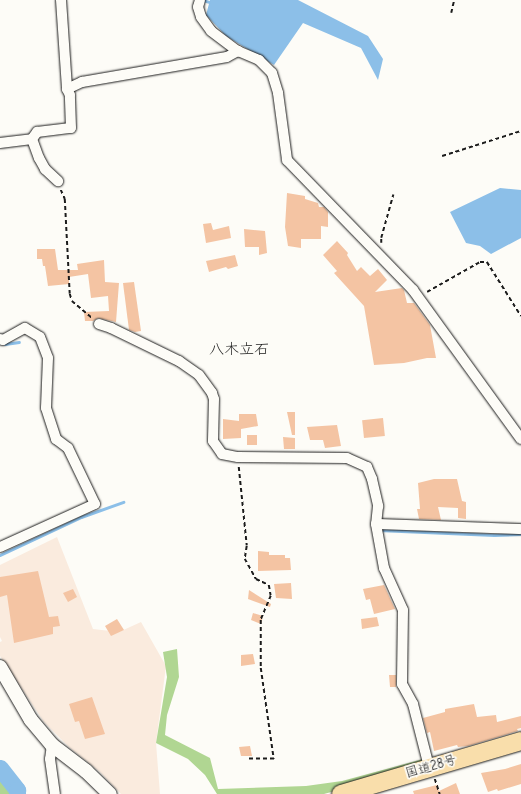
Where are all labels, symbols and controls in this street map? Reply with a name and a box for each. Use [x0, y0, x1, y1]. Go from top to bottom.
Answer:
district label: 八木立石 [209, 341, 269, 359]
street label: 国道28号 [404, 752, 458, 782]

